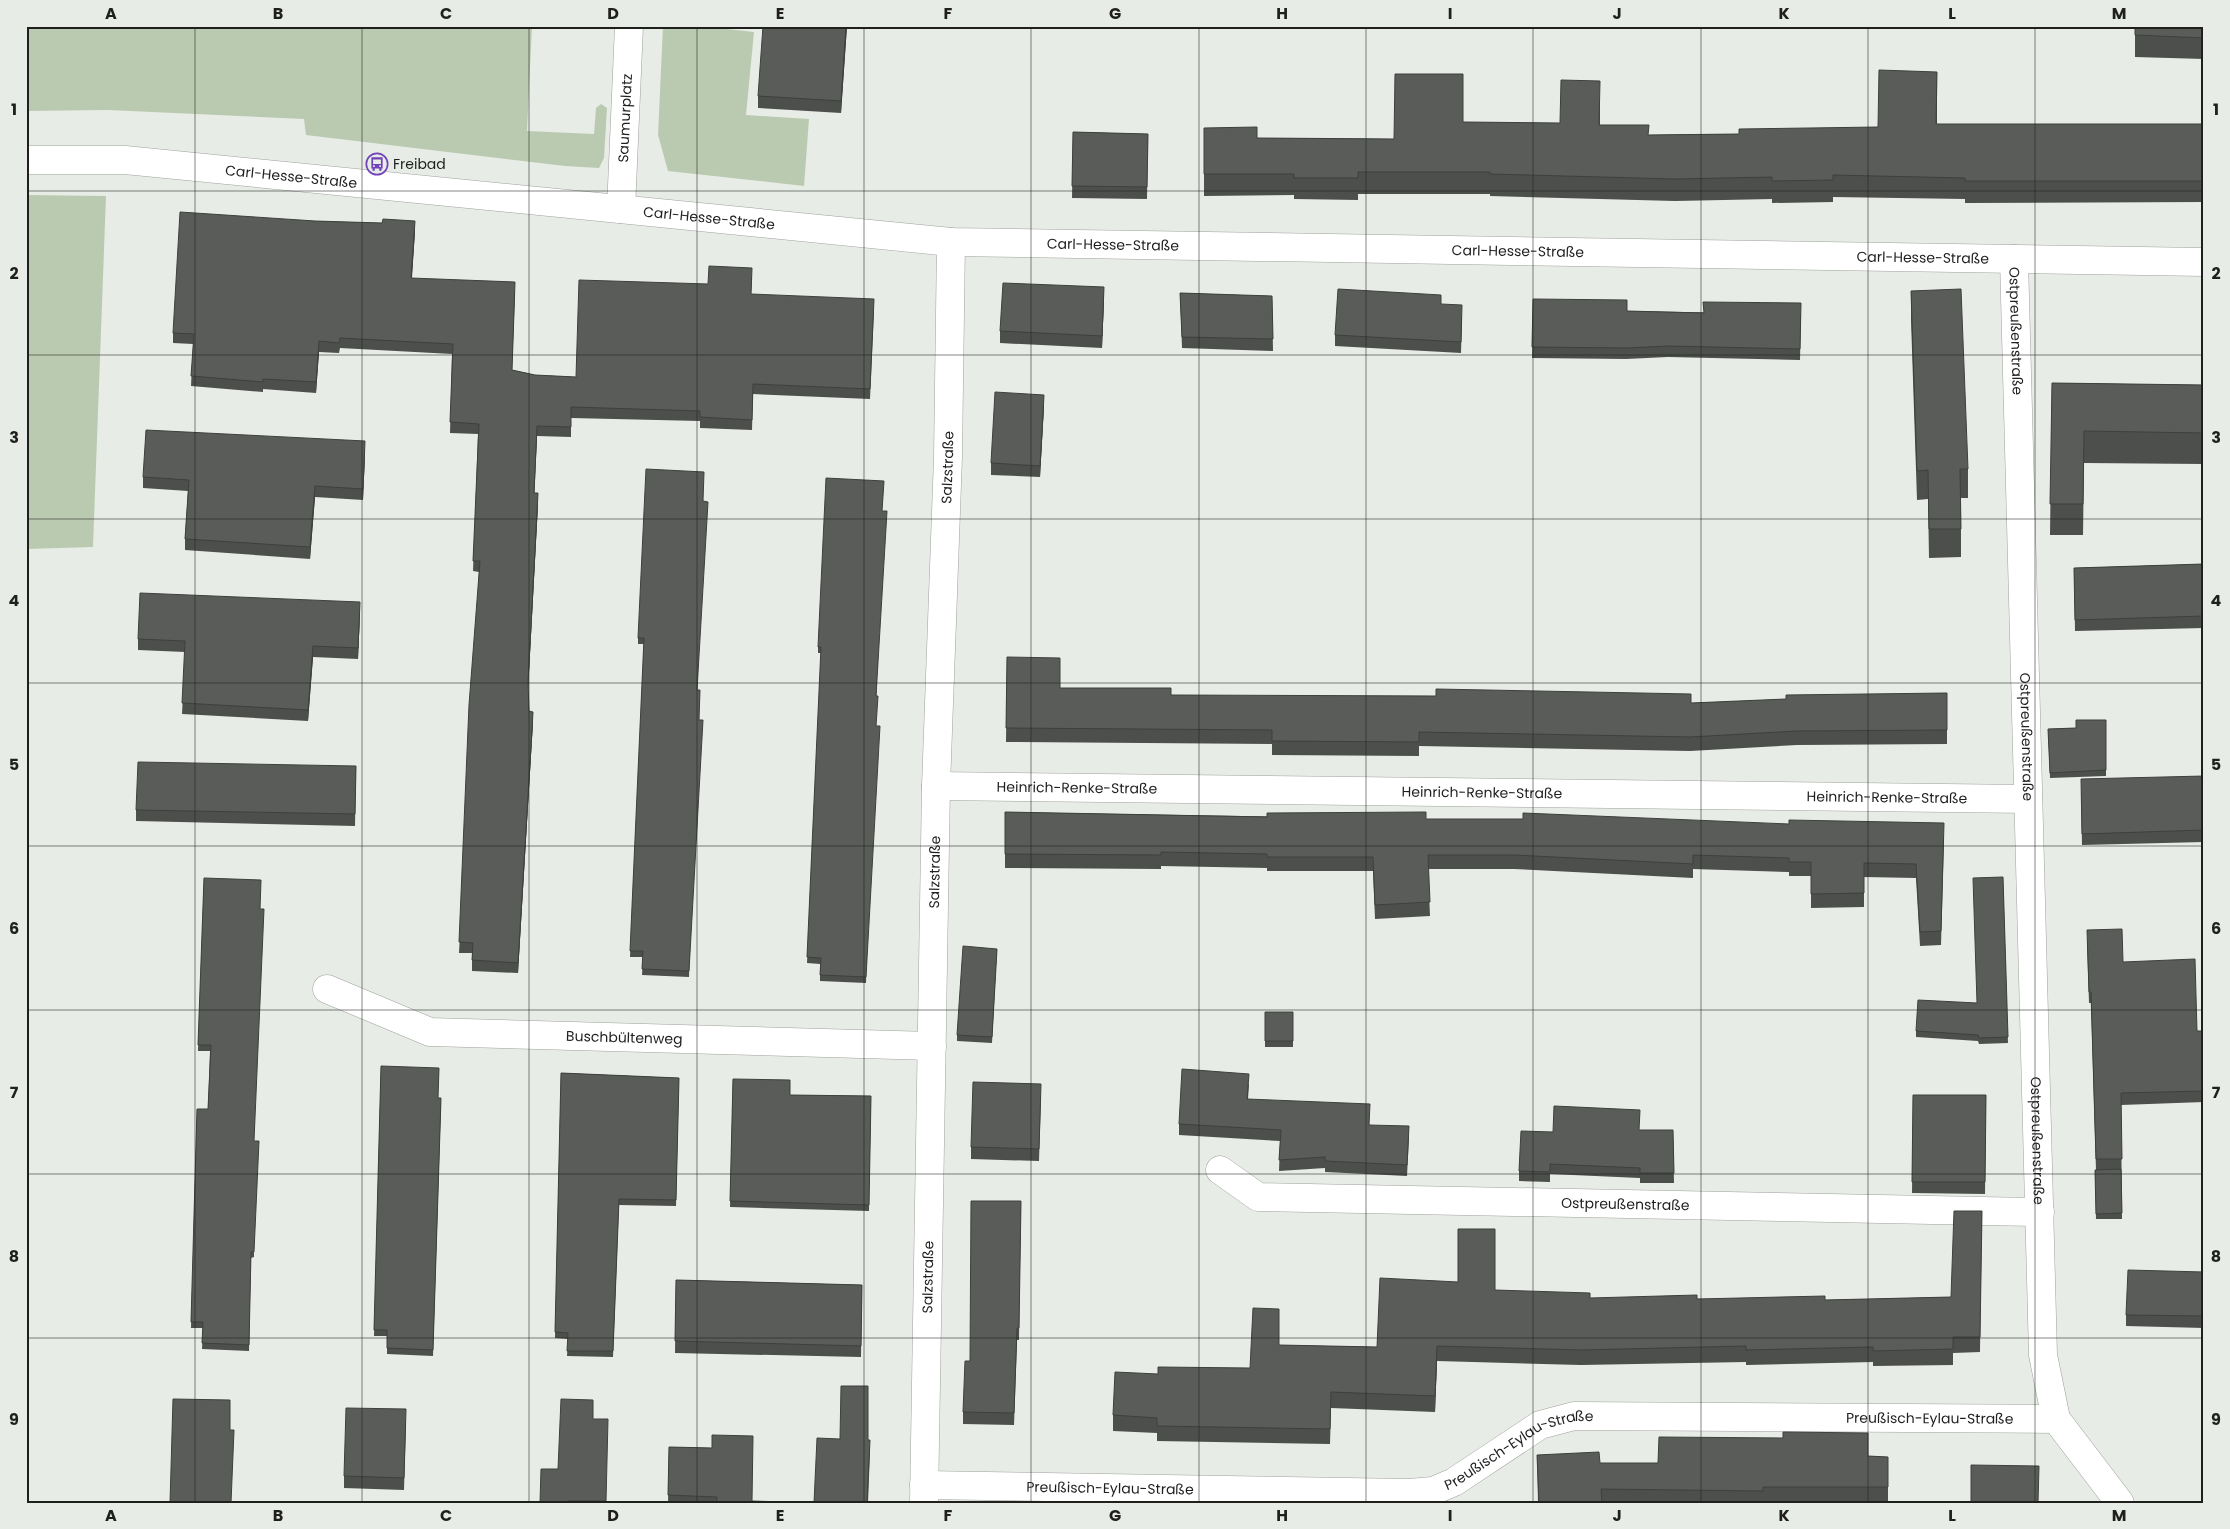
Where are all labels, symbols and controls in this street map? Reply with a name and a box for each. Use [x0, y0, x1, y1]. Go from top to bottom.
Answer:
text: A [105, 2, 117, 25]
text: B [273, 2, 283, 25]
text: C [440, 2, 452, 25]
text: D [607, 2, 619, 25]
text: E [776, 2, 784, 25]
text: F [944, 2, 953, 25]
text: G [1109, 2, 1121, 25]
text: H [1276, 2, 1288, 25]
text: I [1448, 2, 1452, 25]
text: J [1612, 2, 1622, 25]
text: K [1778, 2, 1790, 25]
text: L [1948, 2, 1956, 25]
text: M [2112, 2, 2126, 25]
street label: Saumurplatz [613, 73, 637, 163]
text: 1 [11, 98, 17, 121]
text: 1 [2213, 98, 2219, 121]
bus stop icon: Freibad [365, 152, 389, 176]
place label: Freibad [393, 154, 446, 174]
street label: Carl-Hesse-Straße [224, 160, 358, 193]
street label: Carl-Hesse-Straße [642, 201, 776, 235]
street label: Carl-Hesse-Straße [1047, 234, 1180, 256]
street label: Carl-Hesse-Straße [1452, 240, 1585, 262]
street label: Carl-Hesse-Straße [1856, 246, 1989, 269]
text: 2 [9, 262, 19, 285]
text: 2 [2211, 262, 2221, 285]
street label: Ostpreußenstraße [2004, 267, 2028, 396]
text: 3 [9, 426, 19, 449]
text: 3 [2211, 426, 2221, 449]
street label: Salzstraße [936, 430, 958, 504]
text: 4 [9, 589, 20, 612]
text: 4 [2211, 589, 2222, 612]
street label: Ostpreußenstraße [2015, 672, 2038, 802]
text: 5 [9, 753, 19, 776]
text: 5 [2211, 753, 2221, 776]
street label: Heinrich-Renke-Straße [997, 777, 1158, 799]
street label: Heinrich-Renke-Straße [1401, 782, 1563, 803]
street label: Heinrich-Renke-Straße [1806, 786, 1968, 808]
street label: Salzstraße [924, 835, 945, 909]
text: 6 [9, 917, 19, 940]
text: 6 [2211, 917, 2221, 940]
street label: Buschbültenweg [566, 1026, 683, 1049]
street label: Ostpreußenstraße [2026, 1076, 2049, 1205]
text: 7 [10, 1081, 19, 1104]
text: 7 [2212, 1081, 2221, 1104]
street label: Ostpreußenstraße [1561, 1193, 1690, 1215]
street label: Salzstraße [917, 1240, 938, 1314]
text: 8 [9, 1245, 19, 1268]
text: 8 [2211, 1245, 2221, 1268]
street label: Preußisch-Eylau-Straße [1441, 1406, 1594, 1495]
text: 9 [9, 1408, 19, 1431]
street label: Preußisch-Eylau-Straße [1846, 1408, 2014, 1429]
text: 9 [2211, 1408, 2221, 1431]
street label: Preußisch-Eylau-Straße [1026, 1477, 1194, 1499]
text: A [105, 1504, 117, 1527]
text: B [273, 1504, 283, 1527]
text: C [440, 1504, 452, 1527]
text: D [607, 1504, 619, 1527]
text: E [776, 1504, 784, 1527]
text: F [944, 1504, 953, 1527]
text: G [1109, 1504, 1121, 1527]
text: H [1276, 1504, 1288, 1527]
text: I [1448, 1504, 1452, 1527]
text: J [1612, 1504, 1622, 1527]
text: K [1778, 1504, 1790, 1527]
text: L [1948, 1504, 1956, 1527]
text: M [2112, 1504, 2126, 1527]

